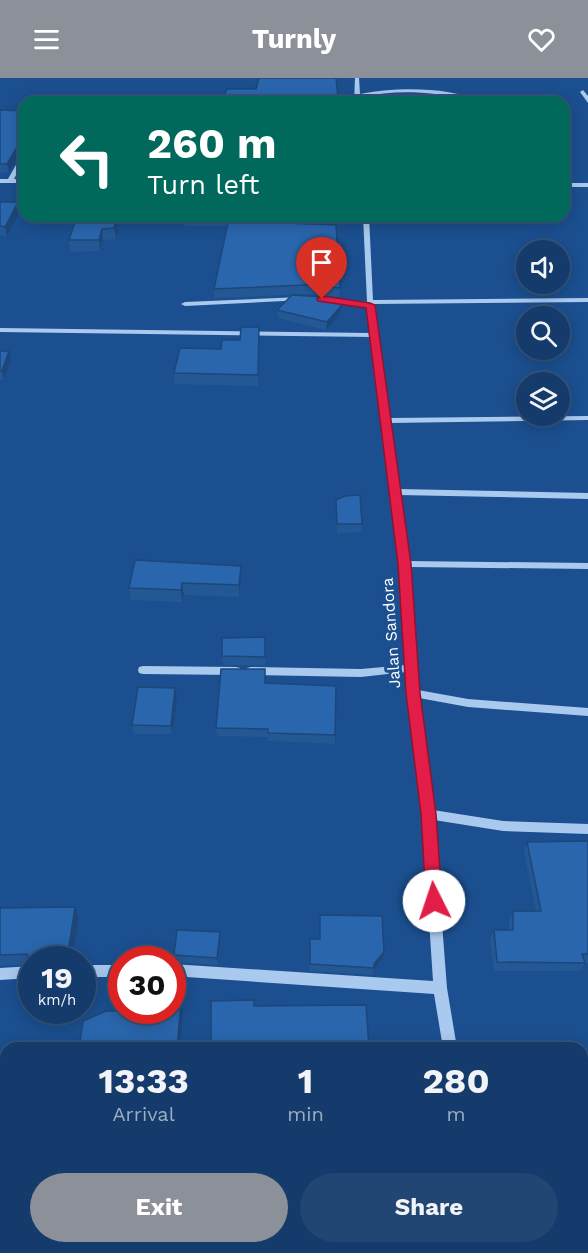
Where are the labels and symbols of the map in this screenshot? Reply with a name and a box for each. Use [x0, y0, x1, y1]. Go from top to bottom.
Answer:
pin [296, 237, 347, 299]
street label: Jalan Sandora [378, 577, 404, 689]
position arrow [402, 869, 466, 933]
speed limit sign: 30 [108, 946, 186, 1024]

